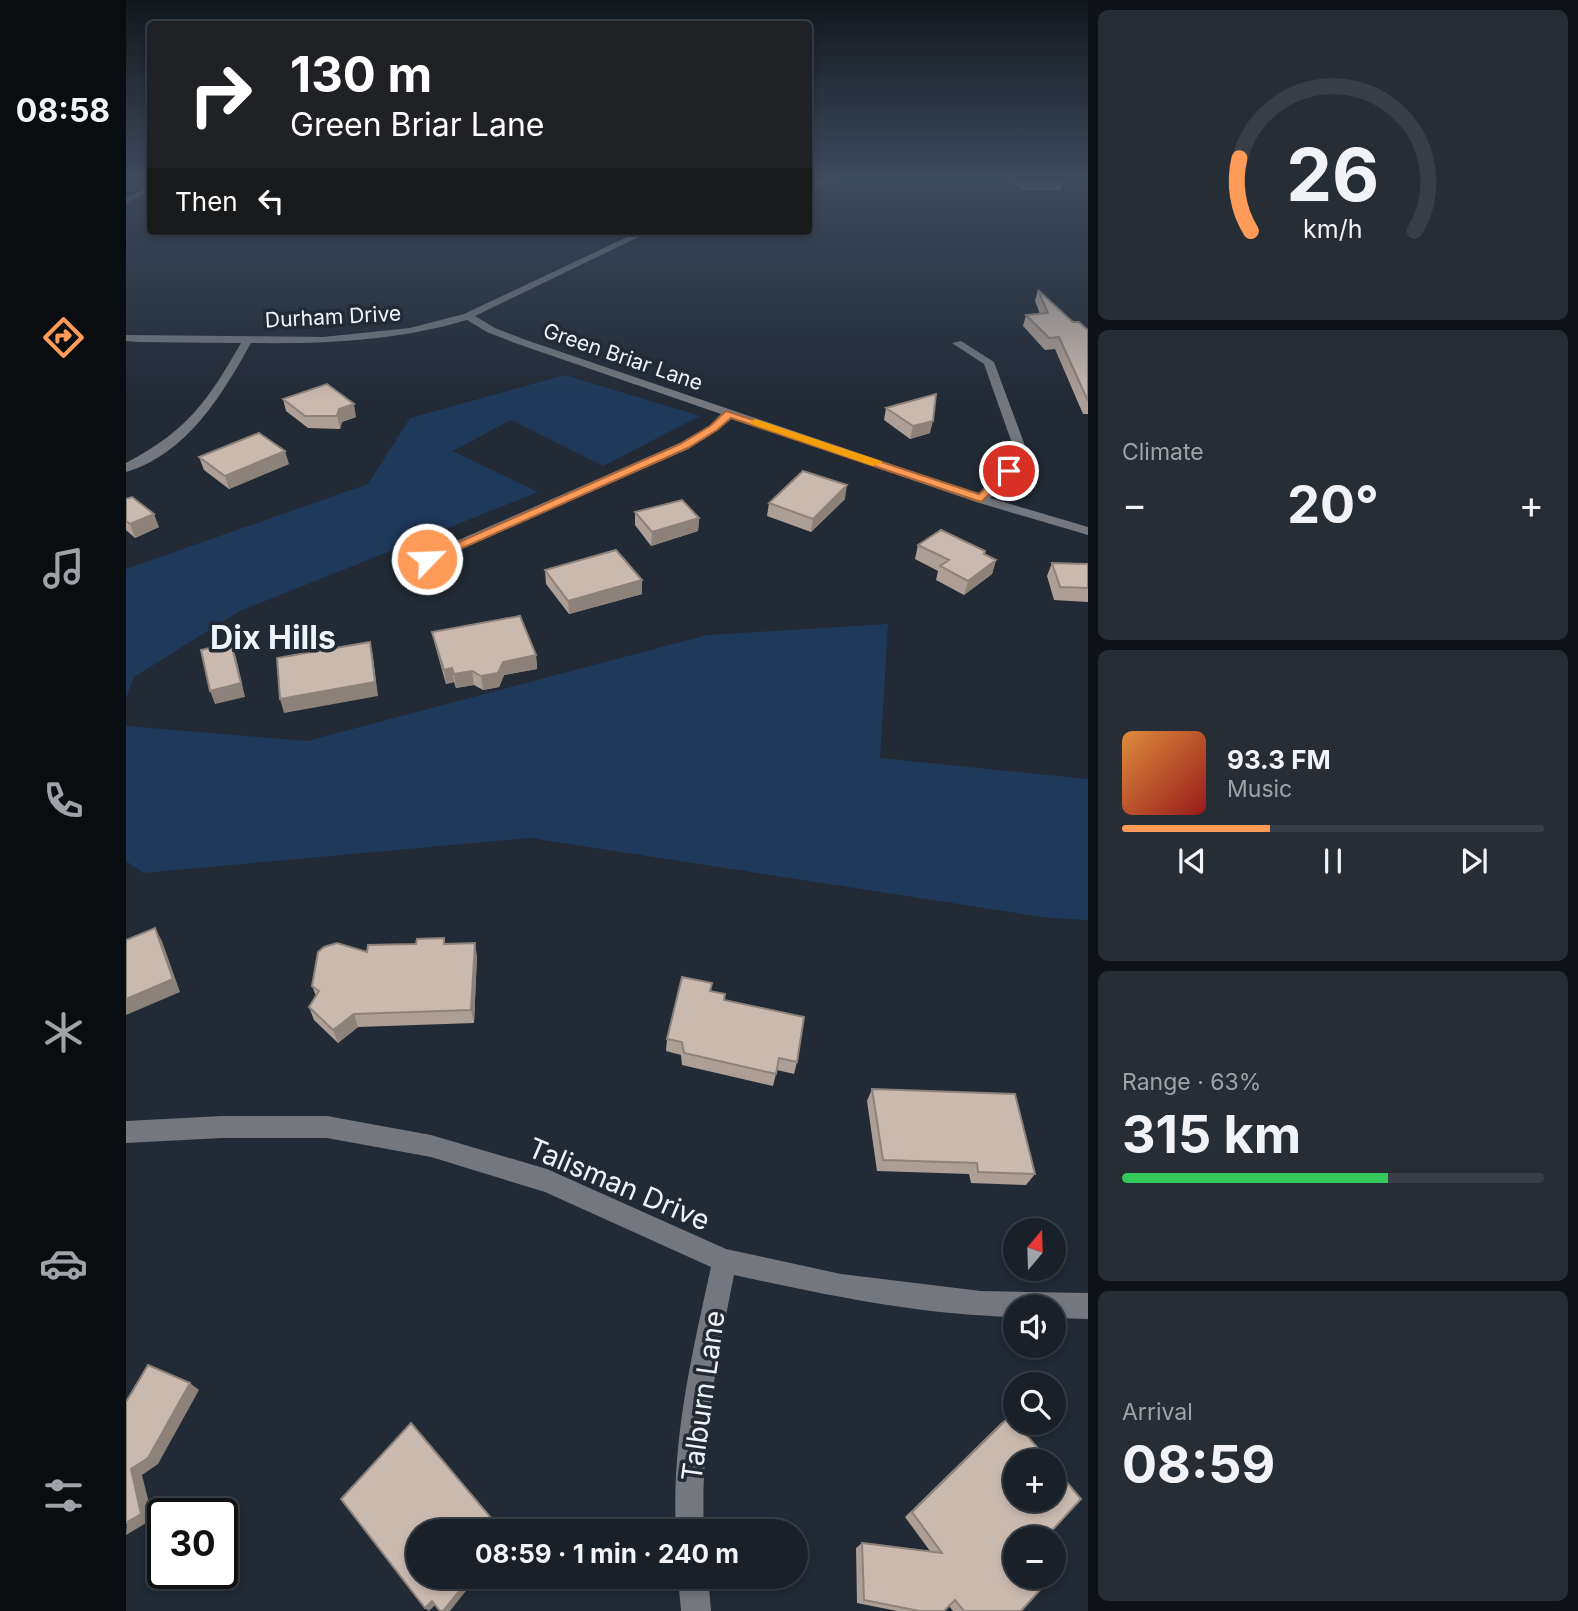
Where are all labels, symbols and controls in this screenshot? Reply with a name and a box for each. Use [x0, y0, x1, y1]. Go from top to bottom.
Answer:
text: 130 m [290, 45, 432, 104]
icon: right [175, 49, 266, 140]
text: 08:58 [16, 91, 110, 130]
text: Green Briar Lane [290, 105, 544, 144]
text: 26 [1286, 130, 1380, 219]
icon: left [252, 182, 290, 220]
text: Then [175, 186, 238, 217]
text: km/h [1303, 214, 1363, 244]
street label: Durham Drive [264, 300, 402, 333]
icon: directions [39, 313, 88, 362]
street label: Green Briar Lane [540, 318, 706, 396]
text: Climate [1122, 438, 1204, 466]
pin [979, 441, 1039, 501]
icon: arrive [990, 452, 1028, 490]
text: 20° [1287, 473, 1379, 536]
text: − [1122, 481, 1147, 527]
text: + [1519, 481, 1544, 527]
position arrow [390, 522, 464, 596]
icon: music [39, 544, 88, 593]
district label: Dix Hills [210, 618, 336, 657]
text: 93.3 FM [1227, 744, 1331, 775]
text: Music [1227, 775, 1292, 803]
icon: phone [39, 776, 88, 825]
icon: previous [1173, 842, 1211, 880]
icon: pause [1314, 842, 1352, 880]
icon: next [1455, 842, 1493, 880]
icon: climate [39, 1008, 88, 1057]
text: Range · 63% [1122, 1068, 1261, 1096]
text: 315 km [1122, 1103, 1301, 1166]
street label: Talisman Drive [523, 1130, 715, 1238]
north arrow [1003, 1218, 1066, 1281]
map controls [1003, 1218, 1066, 1589]
icon: car [39, 1239, 88, 1288]
button: sound [1003, 1295, 1066, 1358]
street label: Talburn Lane [674, 1308, 732, 1484]
button: search [1003, 1372, 1066, 1435]
text: Arrival [1122, 1398, 1193, 1426]
text: 08:59 [1122, 1433, 1275, 1496]
button: + [1003, 1449, 1066, 1512]
icon: filters [39, 1471, 88, 1520]
speed limit sign: 30 [147, 1498, 238, 1589]
button: − [1003, 1526, 1066, 1589]
text: 08:59 · 1 min · 240 m [475, 1538, 739, 1569]

